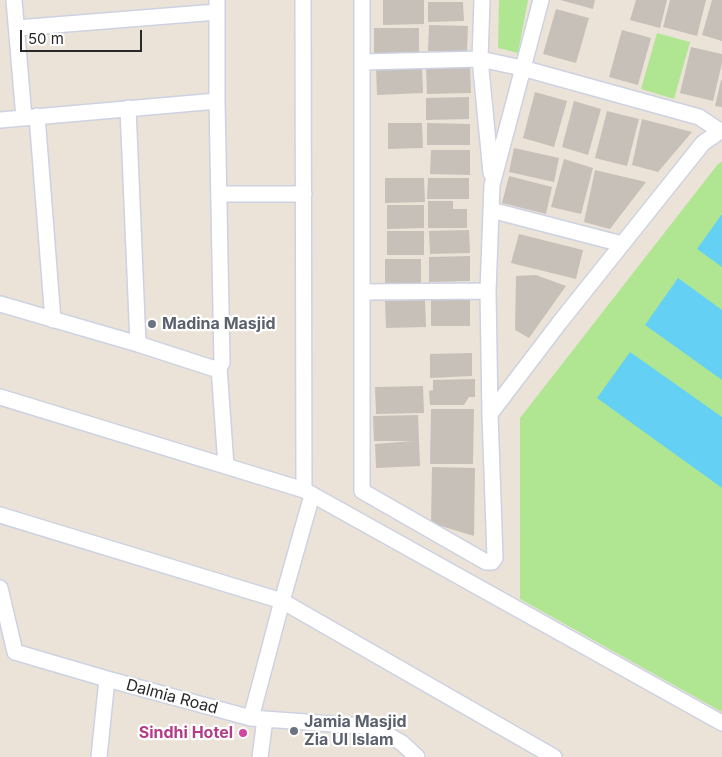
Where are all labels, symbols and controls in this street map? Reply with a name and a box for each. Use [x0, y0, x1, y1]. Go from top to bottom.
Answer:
scale bar [22, 20, 145, 52]
text: 50 m [28, 29, 64, 48]
place label: Madina Masjid [162, 314, 276, 334]
marker: Madina Masjid [146, 318, 158, 330]
street label: Dalmia Road [124, 676, 220, 718]
place label: Jamia Masjid Zia Ul Islam [304, 712, 407, 750]
place label: Sindhi Hotel [139, 723, 233, 743]
marker: Jamia Masjid Zia Ul Islam [288, 725, 300, 737]
marker: Sindhi Hotel [237, 727, 249, 739]

